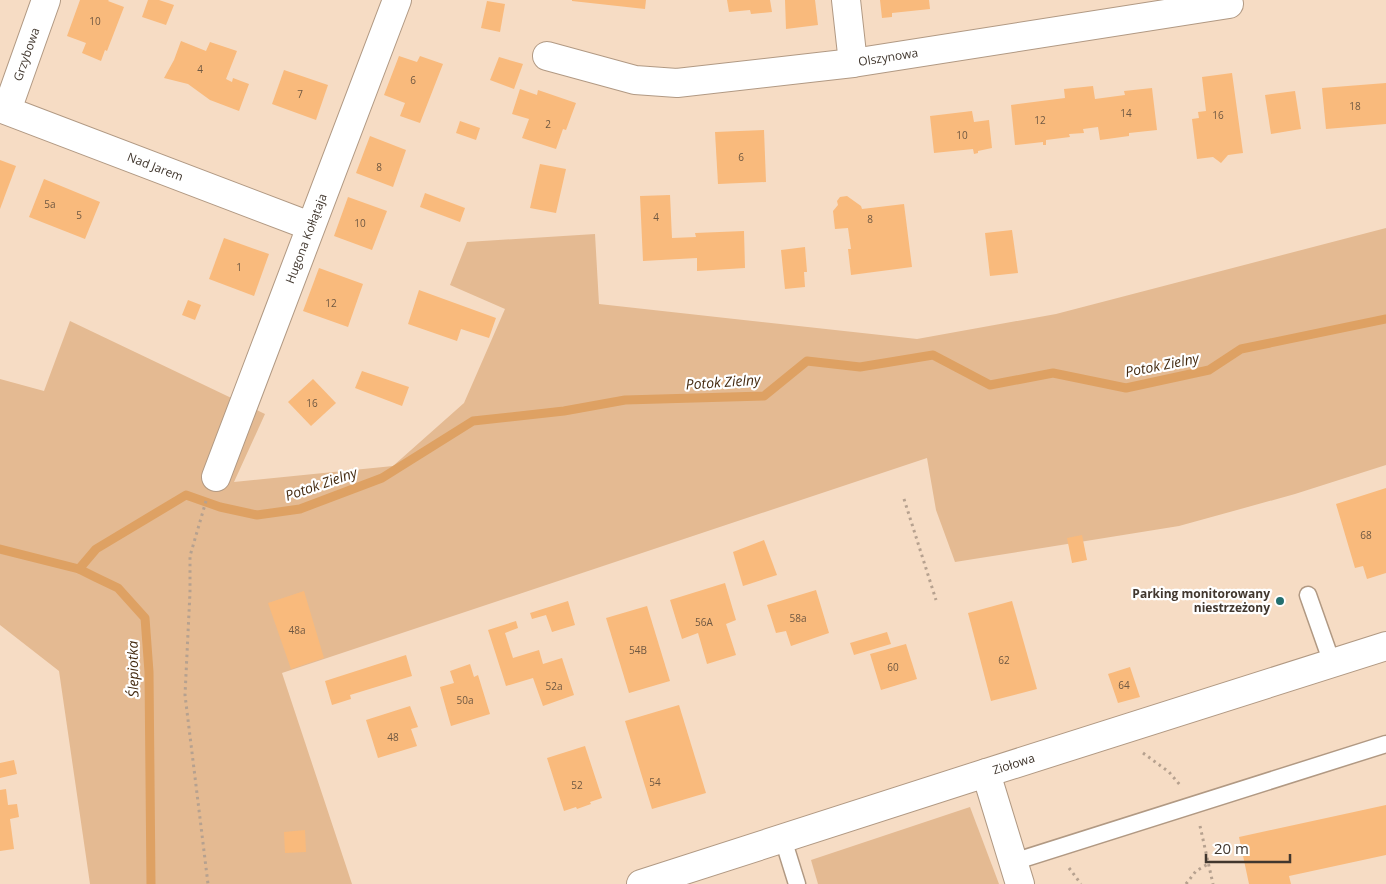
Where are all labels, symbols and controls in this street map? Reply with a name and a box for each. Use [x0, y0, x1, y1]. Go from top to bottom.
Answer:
house number: 10 [89, 14, 101, 28]
street label: Grzybowa [9, 25, 44, 83]
street label: Olszynowa [857, 44, 919, 70]
house number: 4 [197, 62, 203, 76]
house number: 6 [410, 73, 416, 87]
house number: 7 [297, 87, 303, 101]
house number: 18 [1349, 99, 1361, 113]
house number: 14 [1120, 106, 1132, 120]
house number: 16 [1212, 108, 1224, 122]
house number: 12 [1034, 113, 1046, 127]
house number: 2 [545, 117, 551, 131]
house number: 10 [956, 128, 968, 142]
street label: Nad Jarem [125, 148, 186, 185]
house number: 6 [738, 150, 744, 164]
house number: 8 [376, 160, 382, 174]
street label: Hugona Kołłątaja [281, 191, 331, 286]
house number: 5a [44, 197, 56, 211]
house number: 5 [76, 208, 82, 222]
house number: 4 [653, 210, 659, 224]
house number: 8 [867, 212, 873, 226]
house number: 10 [354, 216, 366, 230]
house number: 1 [236, 260, 242, 274]
house number: 12 [325, 296, 337, 310]
water label: Potok Zielny [1123, 348, 1202, 381]
water label: Potok Zielny [685, 369, 762, 394]
house number: 16 [306, 396, 318, 410]
water label: Potok Zielny [282, 462, 361, 505]
house number: 68 [1360, 528, 1372, 542]
place label: Parking monitorowany niestrzeżony [1132, 585, 1270, 616]
marker: Parking monitorowany niestrzeżony [1274, 595, 1286, 607]
house number: 58a [790, 611, 807, 625]
house number: 56A [695, 615, 714, 629]
house number: 48a [289, 623, 306, 637]
water label: Ślepiotka [123, 641, 142, 697]
house number: 54B [629, 643, 647, 657]
house number: 62 [998, 653, 1010, 667]
house number: 60 [887, 660, 899, 674]
house number: 64 [1118, 678, 1130, 692]
house number: 52a [546, 679, 563, 693]
house number: 50a [457, 693, 474, 707]
house number: 48 [387, 730, 399, 744]
street label: Ziołowa [990, 749, 1037, 778]
house number: 54 [649, 775, 661, 789]
house number: 52 [571, 778, 583, 792]
scale bar [1206, 832, 1290, 864]
text: 20 m [1214, 838, 1249, 858]

